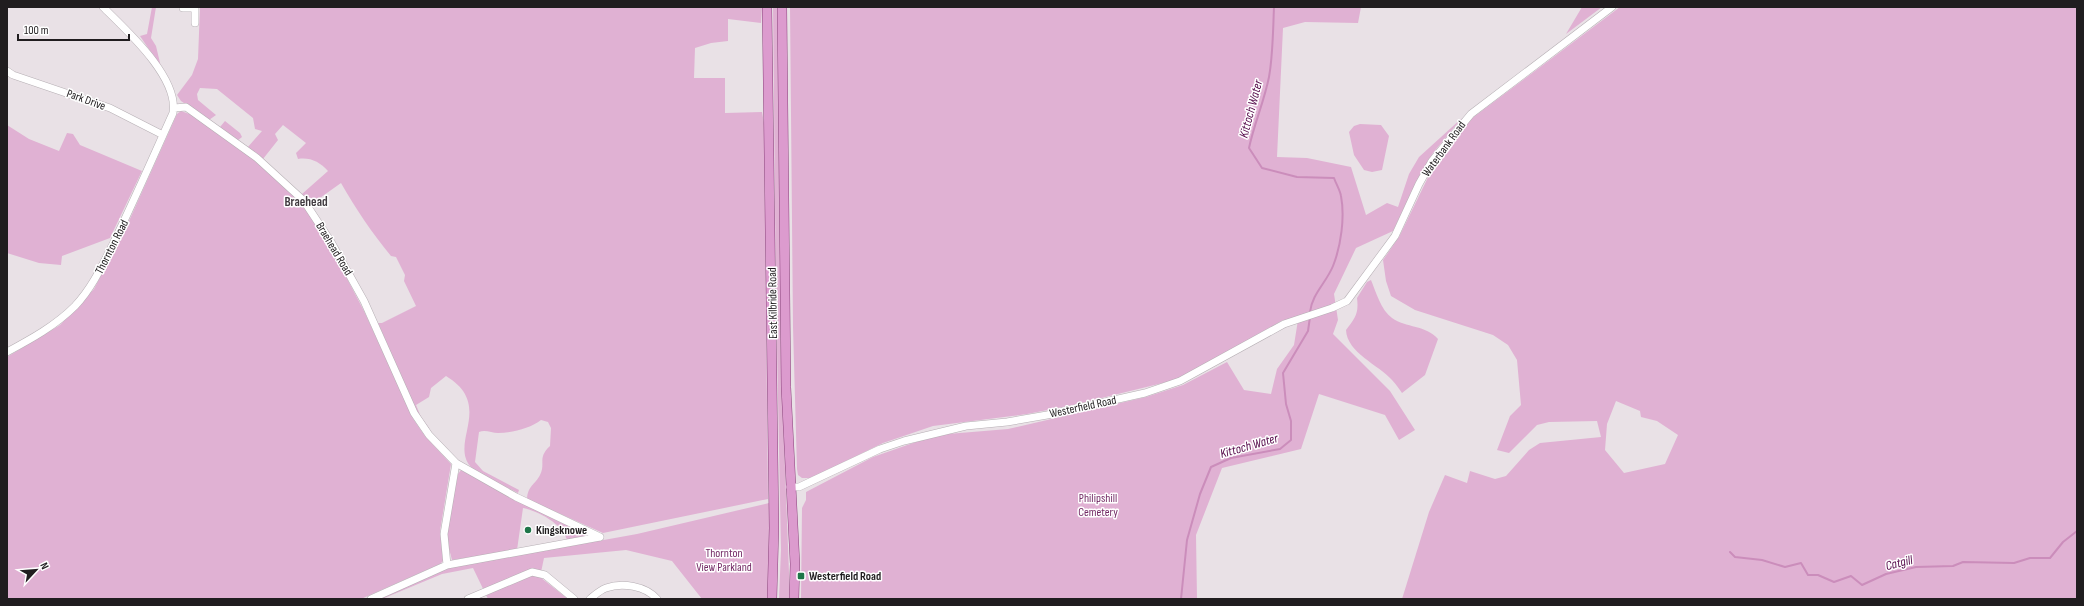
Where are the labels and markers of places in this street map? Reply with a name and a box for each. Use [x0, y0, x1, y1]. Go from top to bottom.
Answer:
place label: Kingsknowe [536, 523, 587, 538]
marker: Kingsknowe [523, 525, 533, 535]
place label: Westerfield Road [809, 569, 881, 584]
marker: Westerfield Road [796, 571, 806, 581]

